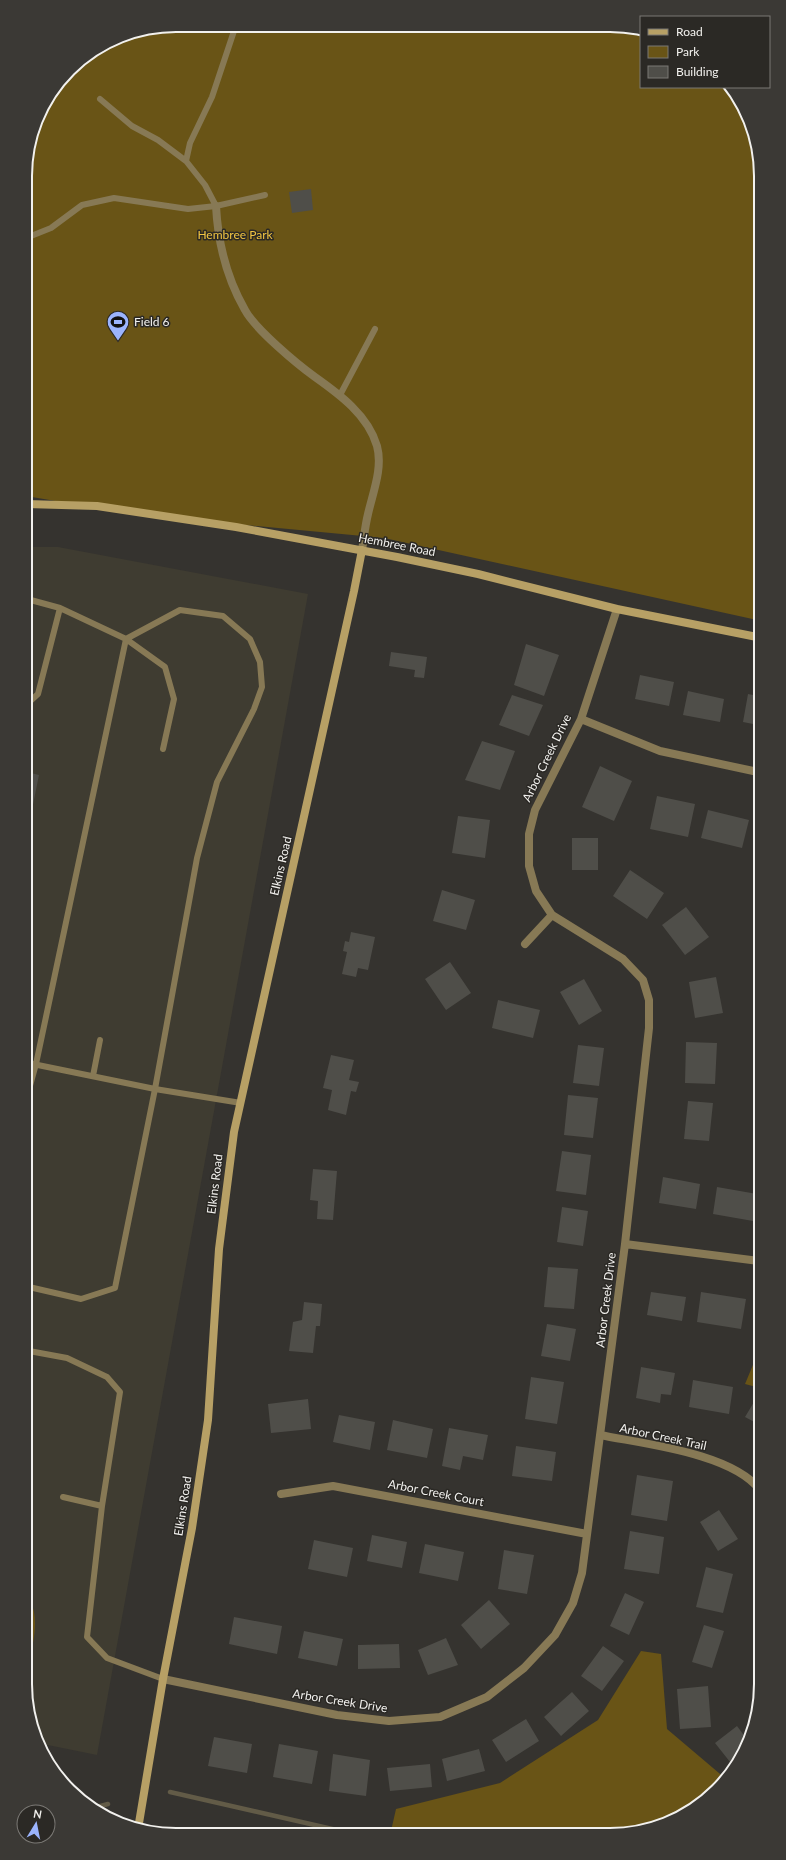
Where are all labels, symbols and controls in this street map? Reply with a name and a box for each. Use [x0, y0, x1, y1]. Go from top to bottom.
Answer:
legend [640, 16, 770, 88]
text: Road [676, 24, 703, 39]
text: Park [676, 44, 700, 59]
text: Building [676, 64, 719, 79]
park label: Hembree Park [197, 227, 274, 242]
sports icon: Field 6 [105, 309, 131, 342]
place label: Field 6 [134, 314, 170, 329]
street label: Hembree Road [357, 530, 437, 559]
street label: Arbor Creek Drive [519, 711, 574, 804]
street label: Elkins Road [266, 835, 295, 897]
street label: Elkins Road [203, 1153, 226, 1215]
street label: Arbor Creek Drive [592, 1252, 619, 1348]
street label: Arbor Creek Trail [618, 1420, 708, 1453]
street label: Elkins Road [170, 1475, 195, 1537]
street label: Arbor Creek Court [387, 1476, 486, 1509]
street label: Arbor Creek Drive [292, 1686, 389, 1715]
north arrow [16, 1804, 56, 1844]
text: N [33, 1807, 43, 1821]

